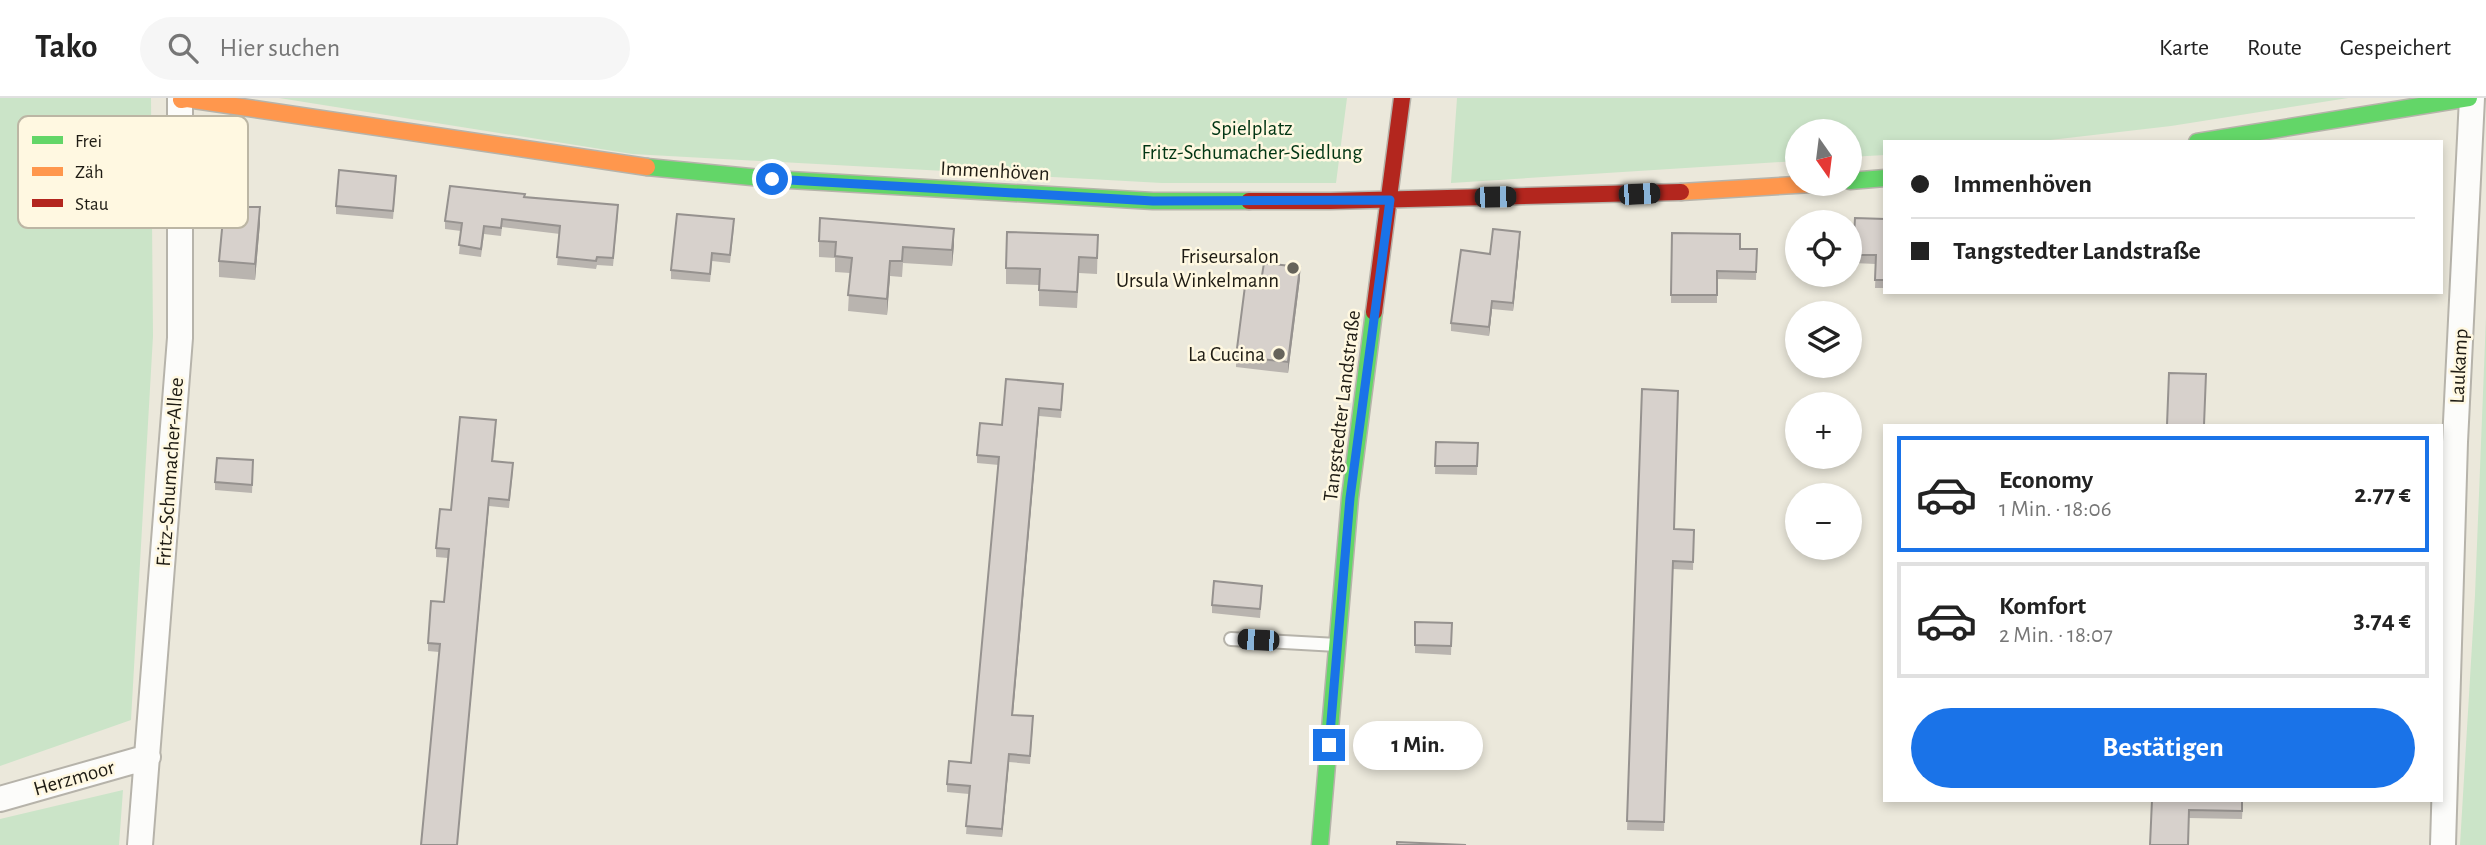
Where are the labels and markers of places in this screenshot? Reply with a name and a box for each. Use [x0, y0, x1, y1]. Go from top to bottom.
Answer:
place label: Friseursalon Ursula Winkelmann [1116, 246, 1279, 291]
marker: Friseursalon Ursula Winkelmann [1285, 260, 1301, 276]
place label: La Cucina [1188, 344, 1265, 365]
marker: La Cucina [1271, 346, 1287, 362]

